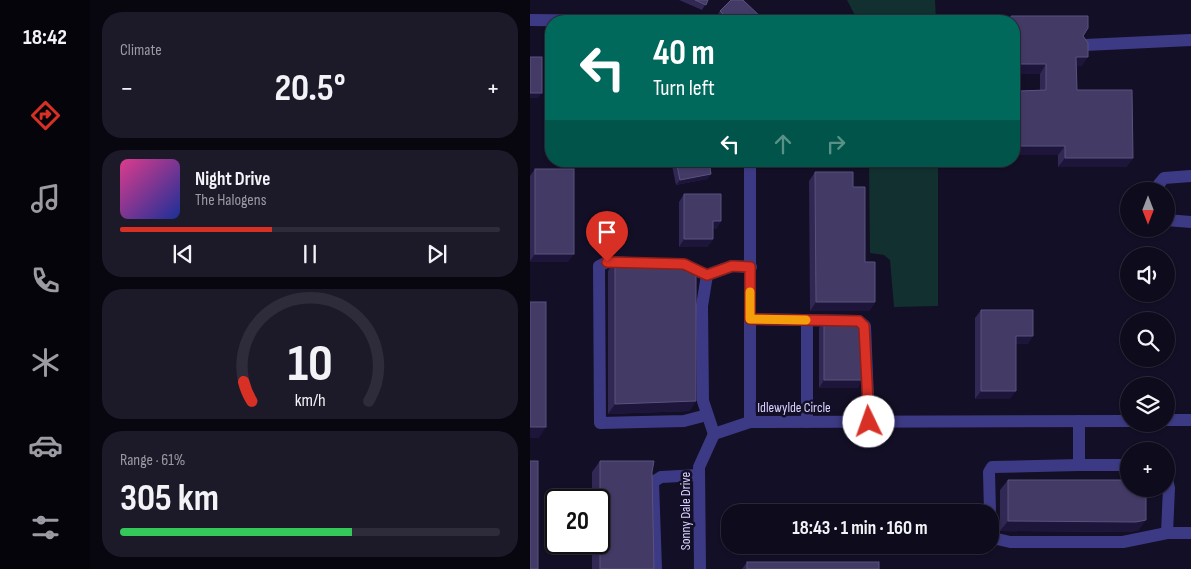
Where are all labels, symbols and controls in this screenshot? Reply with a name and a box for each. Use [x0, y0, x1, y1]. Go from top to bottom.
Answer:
text: 18:42 [23, 24, 67, 51]
text: 40 m [653, 32, 715, 75]
icon: left [570, 35, 635, 100]
text: Climate [120, 41, 162, 60]
text: 20.5° [274, 66, 346, 111]
text: − [120, 72, 134, 105]
text: + [486, 72, 500, 105]
text: Turn left [653, 75, 715, 102]
icon: directions [28, 98, 63, 133]
icon: left [716, 130, 744, 158]
icon: ahead [769, 130, 797, 158]
icon: right [822, 130, 850, 158]
text: Night Drive [195, 168, 270, 191]
icon: music [28, 181, 63, 216]
north arrow [1120, 182, 1175, 238]
map controls [1120, 182, 1175, 497]
text: The Halogens [195, 191, 266, 210]
pin [586, 211, 628, 262]
icon: arrive [593, 218, 621, 246]
icon: previous [169, 240, 197, 268]
icon: pause [296, 240, 324, 268]
icon: next [423, 240, 451, 268]
button: sound [1120, 247, 1175, 302]
icon: phone [28, 263, 63, 298]
button: search [1120, 312, 1175, 367]
text: 10 [287, 333, 333, 396]
icon: climate [28, 345, 63, 380]
button: layers [1120, 377, 1175, 432]
text: km/h [295, 390, 325, 411]
position arrow [842, 395, 894, 447]
street label: Idlewylde Circle [757, 399, 831, 416]
icon: car [28, 428, 63, 463]
button: + [1120, 442, 1175, 497]
text: Range · 61% [120, 451, 185, 470]
street label: Sonny Dale Drive [677, 472, 694, 550]
text: 305 km [120, 476, 219, 521]
speed limit sign: 20 [545, 489, 610, 554]
icon: filters [28, 510, 63, 545]
text: 18:43 · 1 min · 160 m [792, 517, 928, 540]

